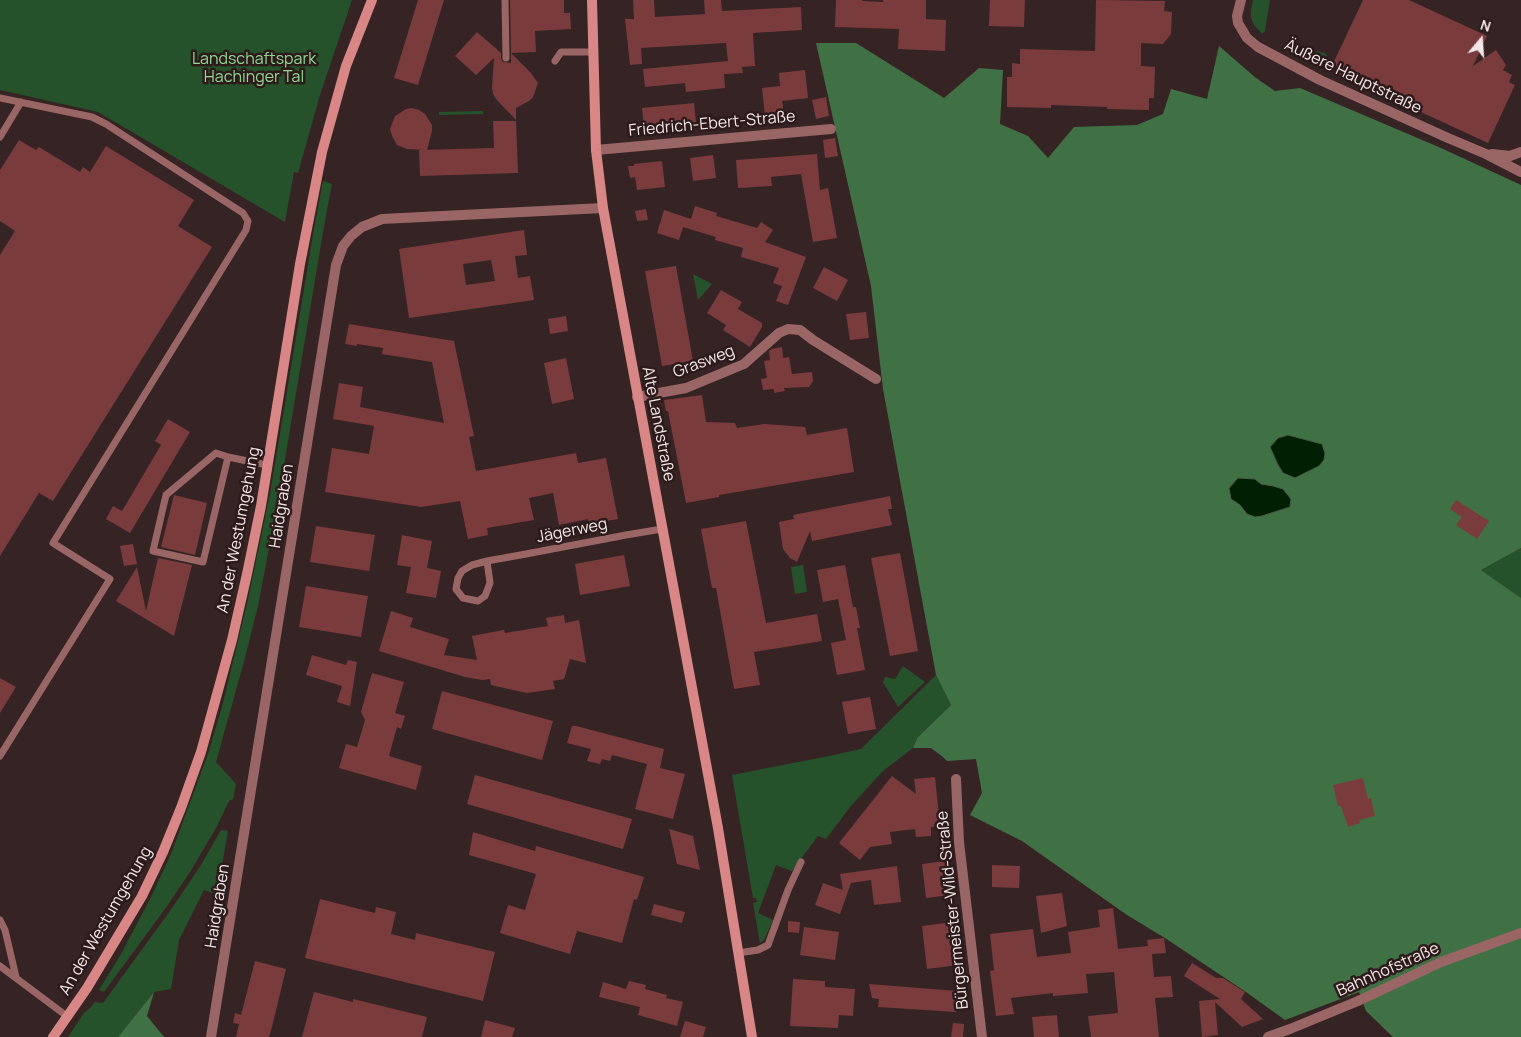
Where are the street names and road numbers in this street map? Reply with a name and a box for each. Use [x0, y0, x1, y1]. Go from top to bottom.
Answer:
street label: Äußere Hauptstraße [1281, 35, 1425, 119]
street label: Friedrich-Ebert-Straße [628, 107, 796, 141]
street label: Grasweg [670, 341, 738, 383]
street label: Alte Landstraße [637, 365, 679, 483]
street label: An der Westumgehung [213, 445, 265, 615]
street label: Haidgraben [266, 463, 298, 549]
street label: Jägerweg [535, 515, 609, 547]
street label: Bürgermeister-Wild-Straße [933, 810, 973, 1010]
street label: An der Westumgehung [56, 843, 156, 999]
street label: Haidgraben [202, 863, 234, 949]
street label: Bahnhofstraße [1334, 939, 1442, 1001]

